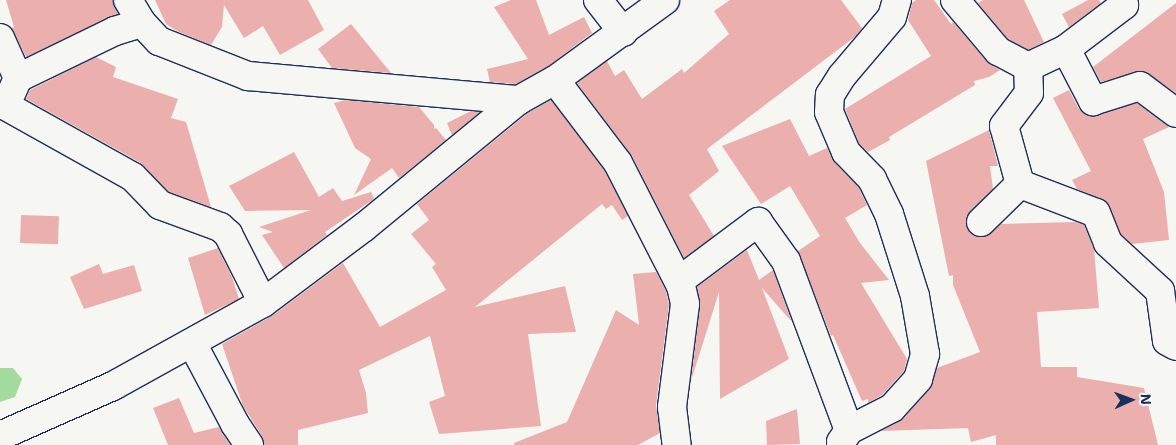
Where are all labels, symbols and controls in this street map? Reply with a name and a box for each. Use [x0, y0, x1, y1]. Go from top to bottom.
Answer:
north arrow [1106, 375, 1156, 425]
text: N [1137, 394, 1155, 405]

